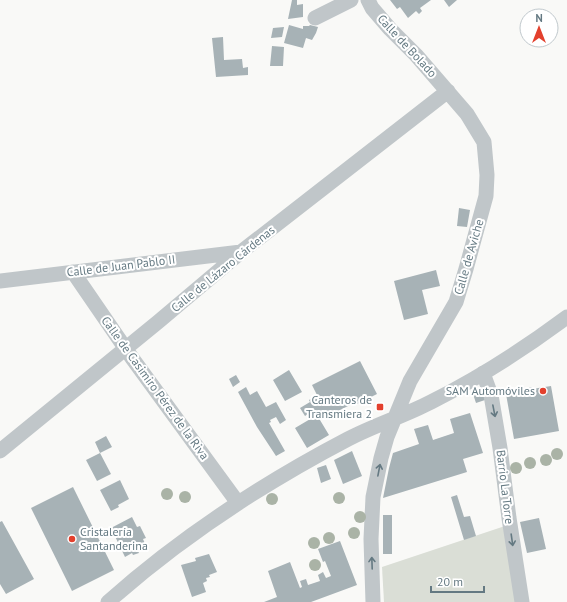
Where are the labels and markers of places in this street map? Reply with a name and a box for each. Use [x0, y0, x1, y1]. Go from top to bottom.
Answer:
place label: SAM Automóviles [446, 383, 535, 398]
marker: SAM Automóviles [538, 386, 548, 396]
place label: Canteros de Transmiera 2 [306, 392, 372, 421]
marker: Canteros de Transmiera 2 [375, 402, 385, 412]
place label: Cristalería Santanderina [80, 524, 148, 553]
marker: Cristalería Santanderina [67, 534, 77, 544]

